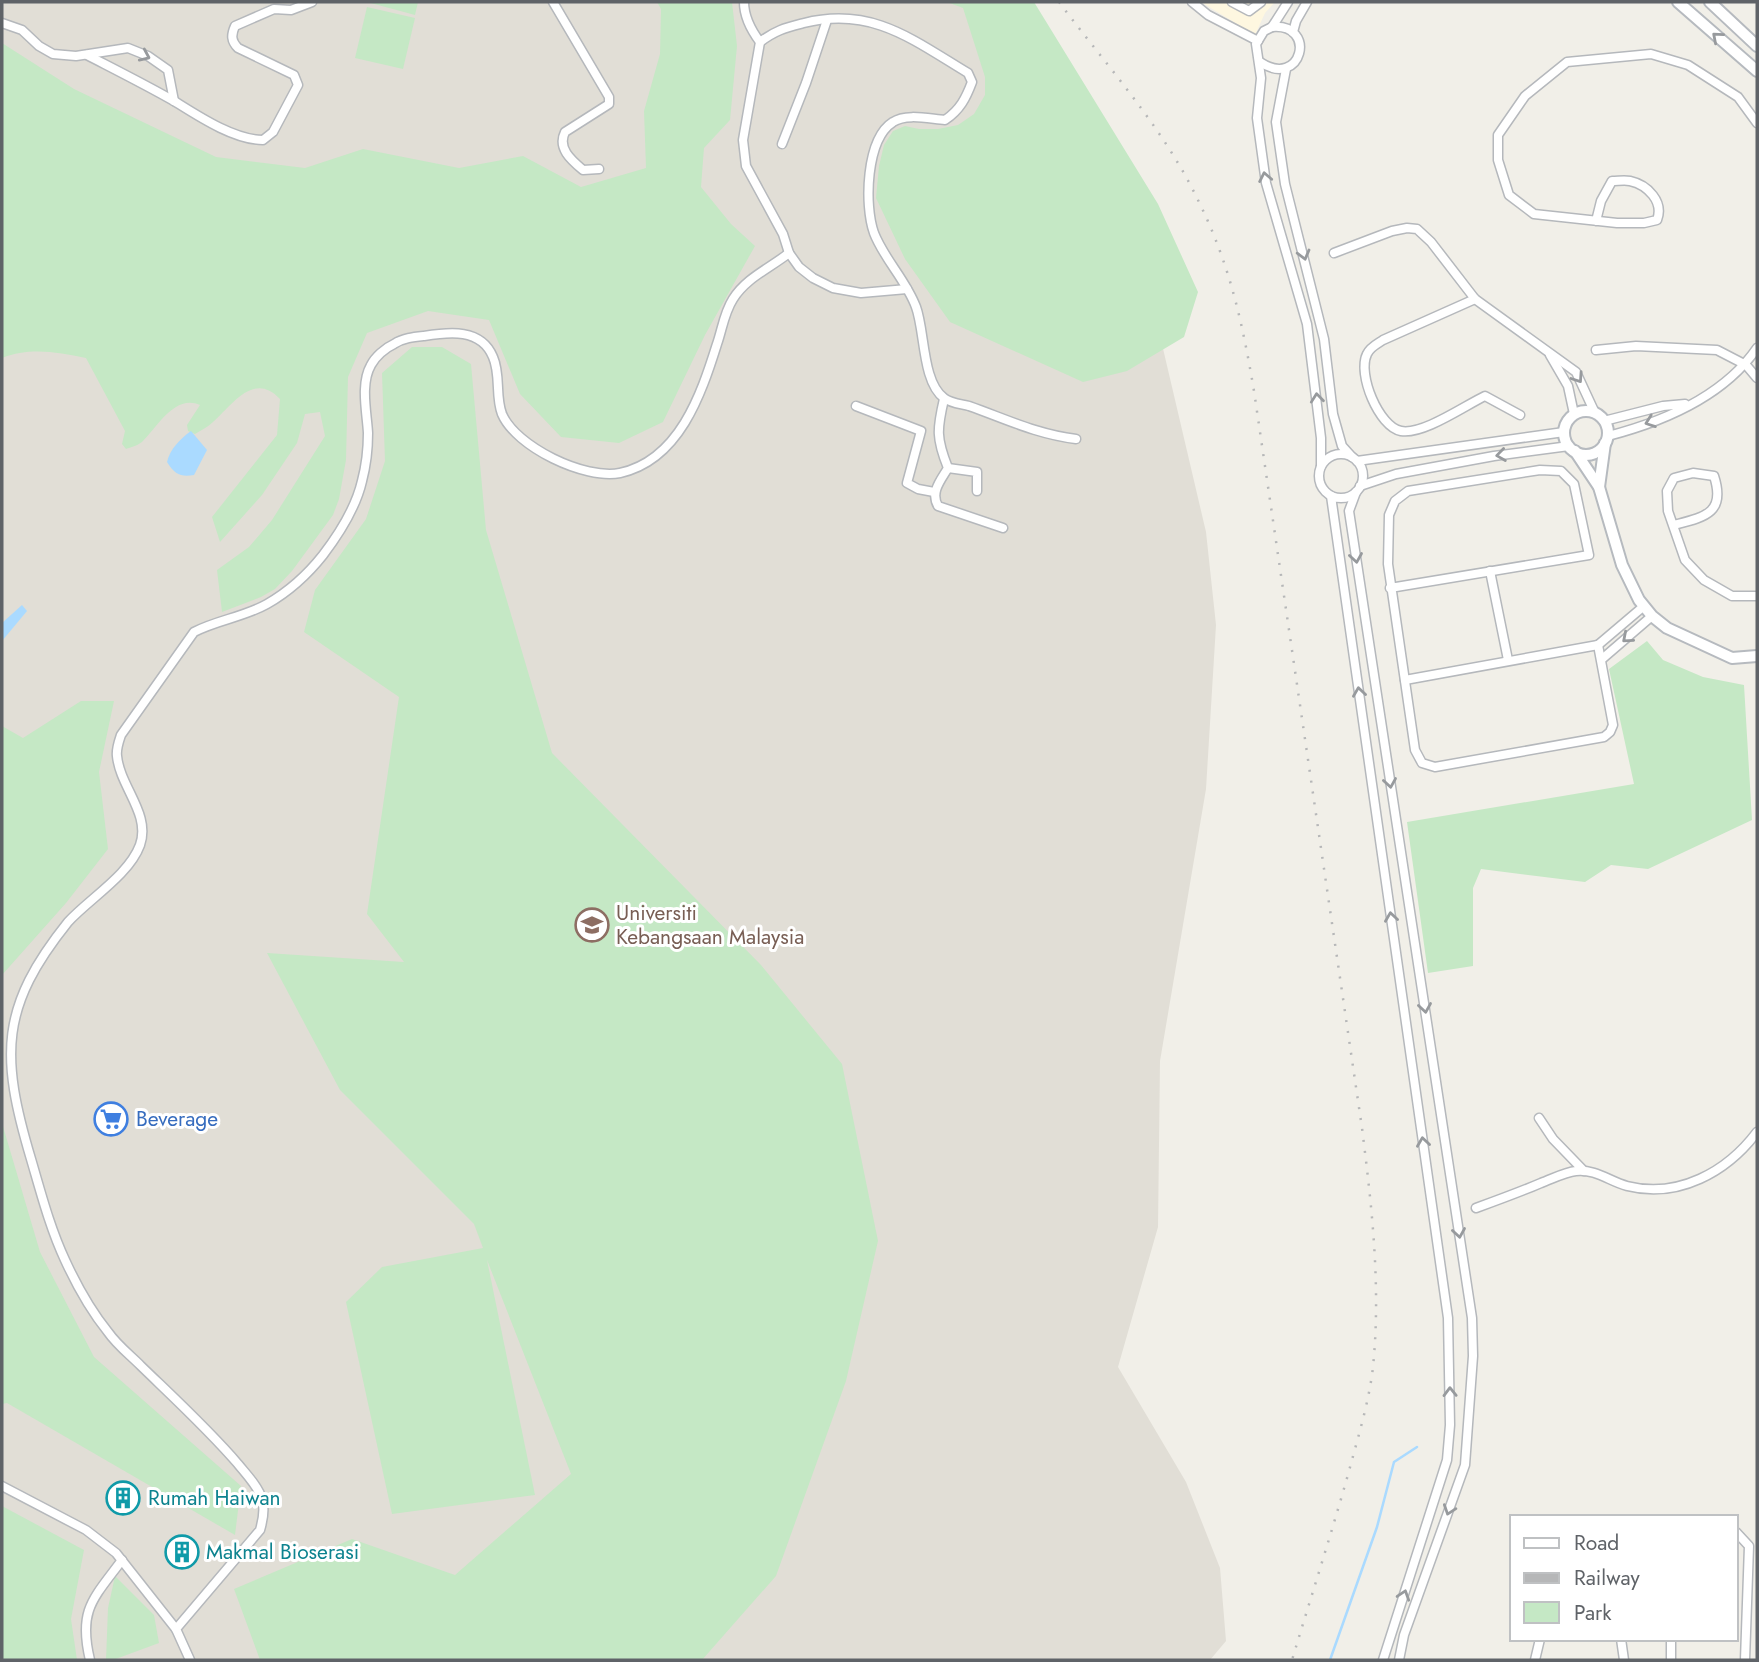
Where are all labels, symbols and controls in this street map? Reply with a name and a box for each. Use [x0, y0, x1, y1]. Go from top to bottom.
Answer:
one-way arrow [1713, 33, 1726, 45]
one-way arrow [138, 48, 150, 62]
one-way arrow [1258, 171, 1273, 183]
one-way arrow [1296, 249, 1310, 261]
one-way arrow [1569, 370, 1582, 383]
one-way arrow [1310, 392, 1325, 403]
one-way arrow [1645, 414, 1657, 428]
one-way arrow [1496, 447, 1507, 462]
one-way arrow [1348, 552, 1363, 564]
one-way arrow [1622, 630, 1635, 642]
one-way arrow [1352, 686, 1367, 698]
one-way arrow [1383, 777, 1398, 789]
place label: Universiti Kebangsaan Malaysia [616, 898, 804, 952]
school or university icon: Universiti Kebangsaan Malaysia [573, 906, 611, 944]
one-way arrow [1384, 911, 1399, 923]
one-way arrow [1417, 1002, 1432, 1014]
supermarket icon: Beverage [92, 1100, 130, 1138]
place label: Beverage [136, 1104, 218, 1134]
one-way arrow [1416, 1136, 1431, 1148]
one-way arrow [1451, 1227, 1466, 1239]
one-way arrow [1442, 1387, 1457, 1398]
building icon: Rumah Haiwan [104, 1479, 142, 1517]
place label: Rumah Haiwan [148, 1483, 281, 1513]
one-way arrow [1443, 1504, 1457, 1516]
legend [1510, 1515, 1738, 1641]
text: Road [1574, 1528, 1619, 1558]
building icon: Makmal Bioserasi [163, 1533, 201, 1571]
place label: Makmal Bioserasi [206, 1537, 359, 1567]
text: Railway [1574, 1563, 1640, 1593]
one-way arrow [1396, 1590, 1410, 1602]
text: Park [1574, 1598, 1612, 1628]

